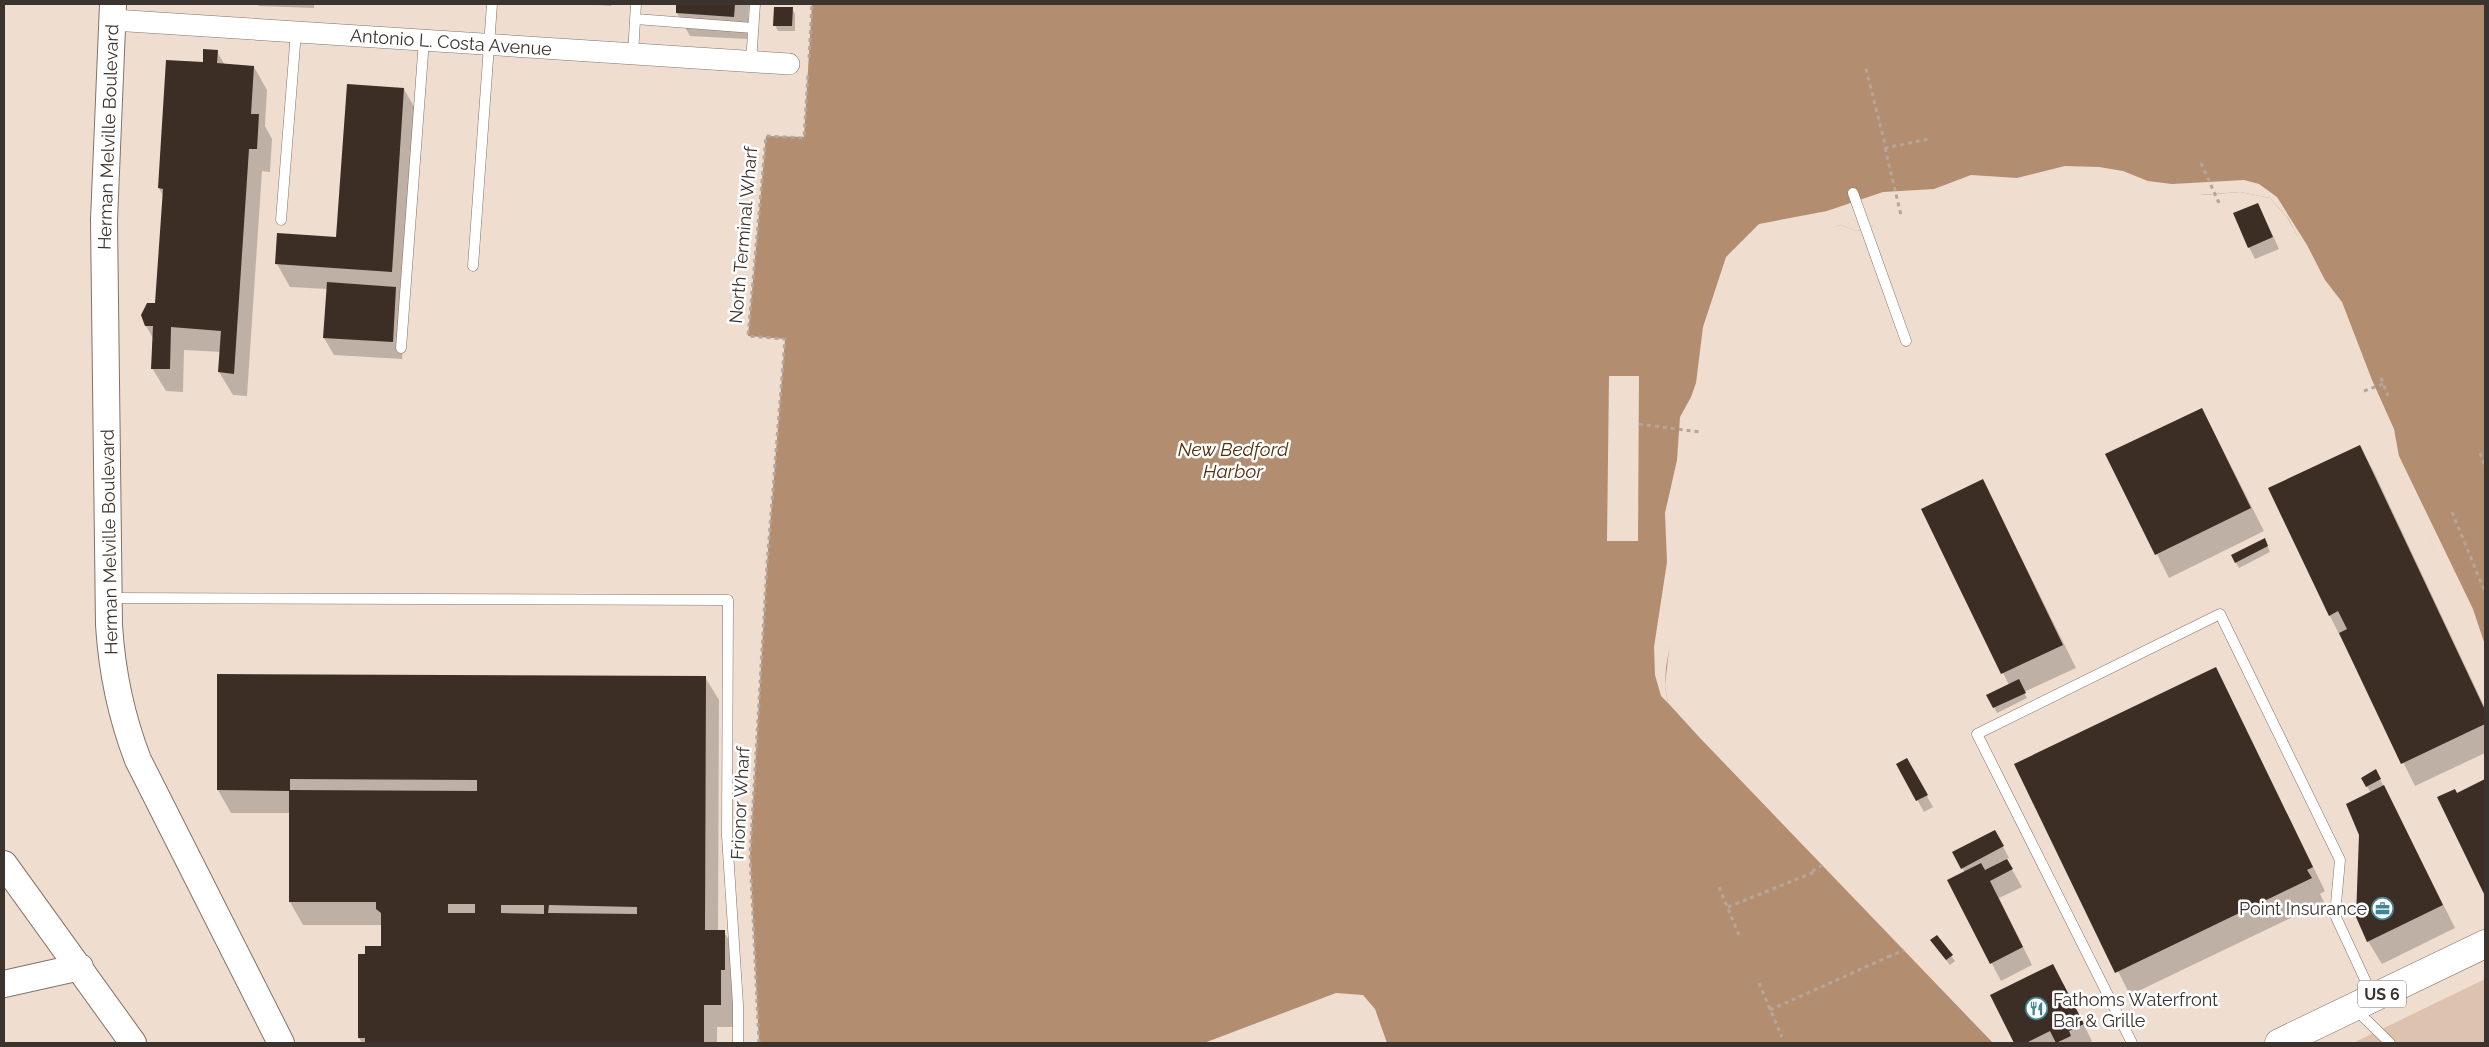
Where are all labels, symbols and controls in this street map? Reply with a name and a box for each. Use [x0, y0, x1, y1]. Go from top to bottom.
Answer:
street label: Herman Melville Boulevard [94, 24, 122, 250]
street label: Antonio L. Costa Avenue [349, 24, 553, 60]
street label: North Terminal Wharf [725, 145, 761, 324]
street label: Herman Melville Boulevard [97, 429, 121, 655]
water label: New Bedford Harbor [1178, 438, 1289, 482]
street label: Frionor Wharf [727, 745, 754, 860]
office icon: Point Insurance [2371, 896, 2395, 920]
place label: Point Insurance [2239, 898, 2367, 919]
road number: US 6 [2358, 981, 2406, 1008]
place label: Fathoms Waterfront Bar & Grille [2053, 989, 2218, 1031]
restaurant icon: Fathoms Waterfront Bar & Grille [2025, 997, 2049, 1021]

